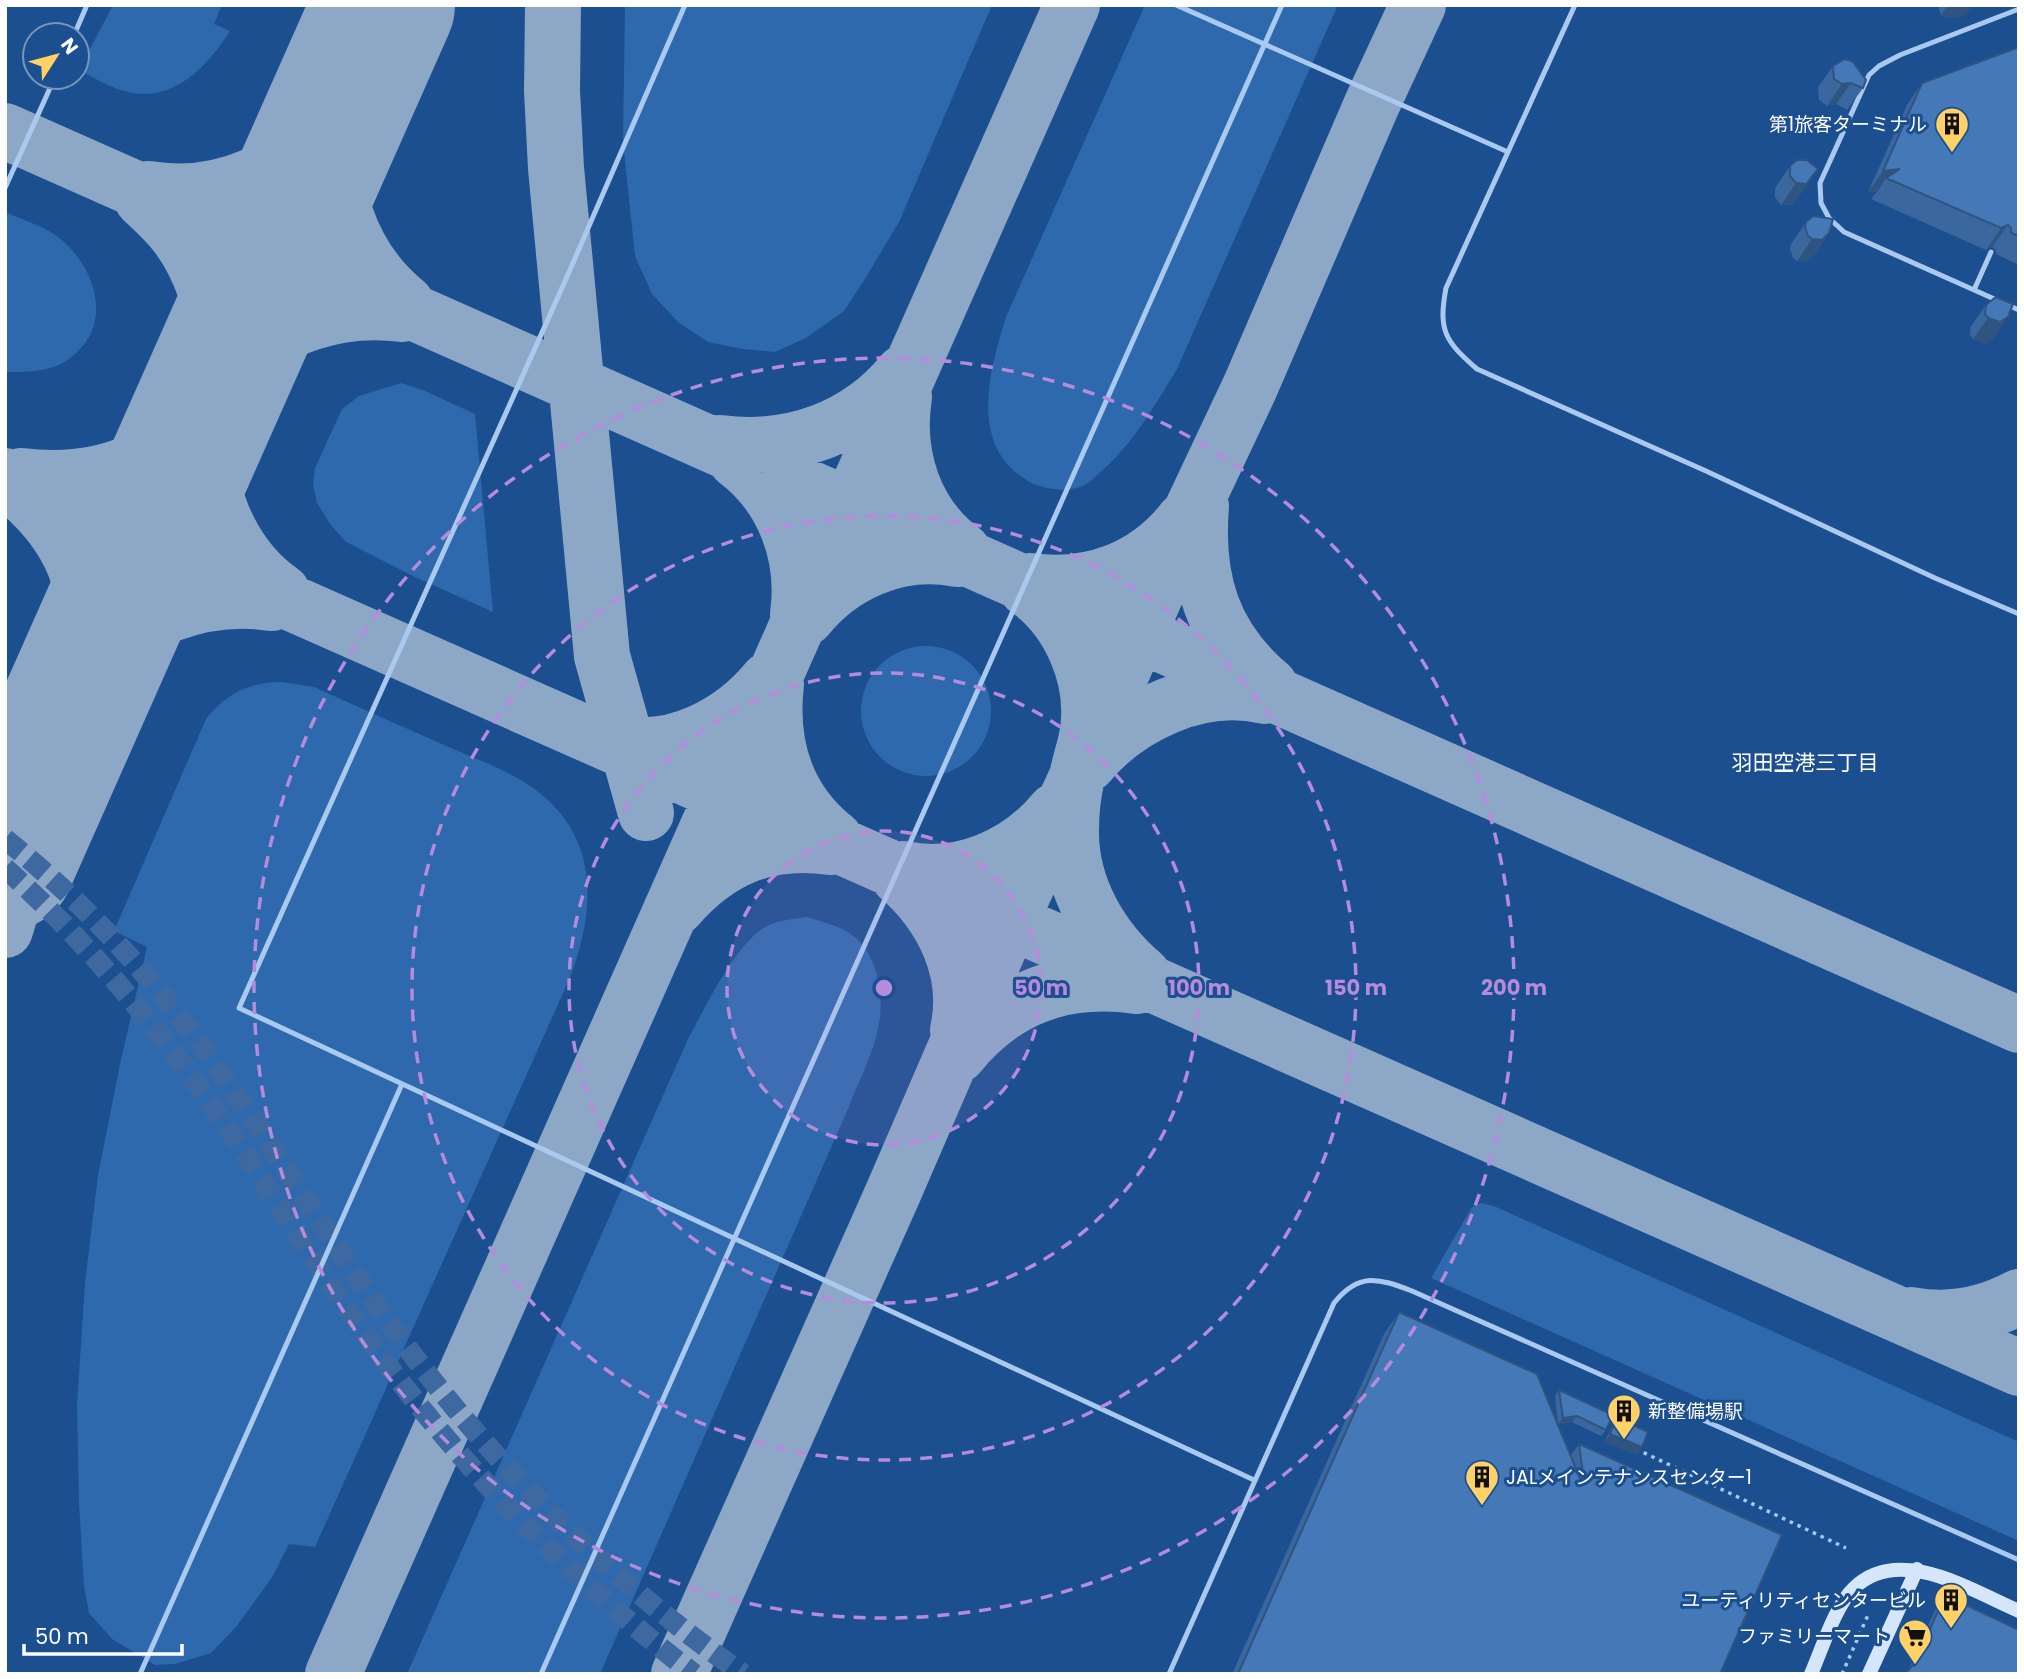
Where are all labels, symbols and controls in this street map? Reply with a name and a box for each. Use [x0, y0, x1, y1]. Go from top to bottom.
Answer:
north arrow [21, 21, 91, 91]
text: N [54, 33, 84, 60]
building icon: 第1旅客ターミナル [1933, 105, 1971, 154]
place label: 第1旅客ターミナル [1769, 111, 1927, 138]
district label: 羽田空港三丁目 [1732, 748, 1879, 777]
text: 50 m [1014, 973, 1068, 1002]
text: 100 m [1168, 973, 1230, 1002]
text: 150 m [1325, 973, 1387, 1002]
text: 200 m [1481, 973, 1547, 1002]
centre of rings [872, 976, 896, 1000]
building icon: 新整備場駅 [1605, 1392, 1643, 1441]
place label: 新整備場駅 [1648, 1398, 1743, 1425]
building icon: JALメインテナンスセンター1 [1463, 1458, 1501, 1507]
place label: JALメインテナンスセンター1 [1506, 1464, 1752, 1491]
building icon: ユーティリティセンタービル [1932, 1581, 1970, 1630]
place label: ユーティリティセンタービル [1681, 1587, 1926, 1614]
scale bar [24, 1612, 182, 1656]
supermarket icon: ファミリーマート [1896, 1617, 1934, 1666]
text: 50 m [35, 1622, 89, 1651]
place label: ファミリーマート [1738, 1623, 1890, 1650]

